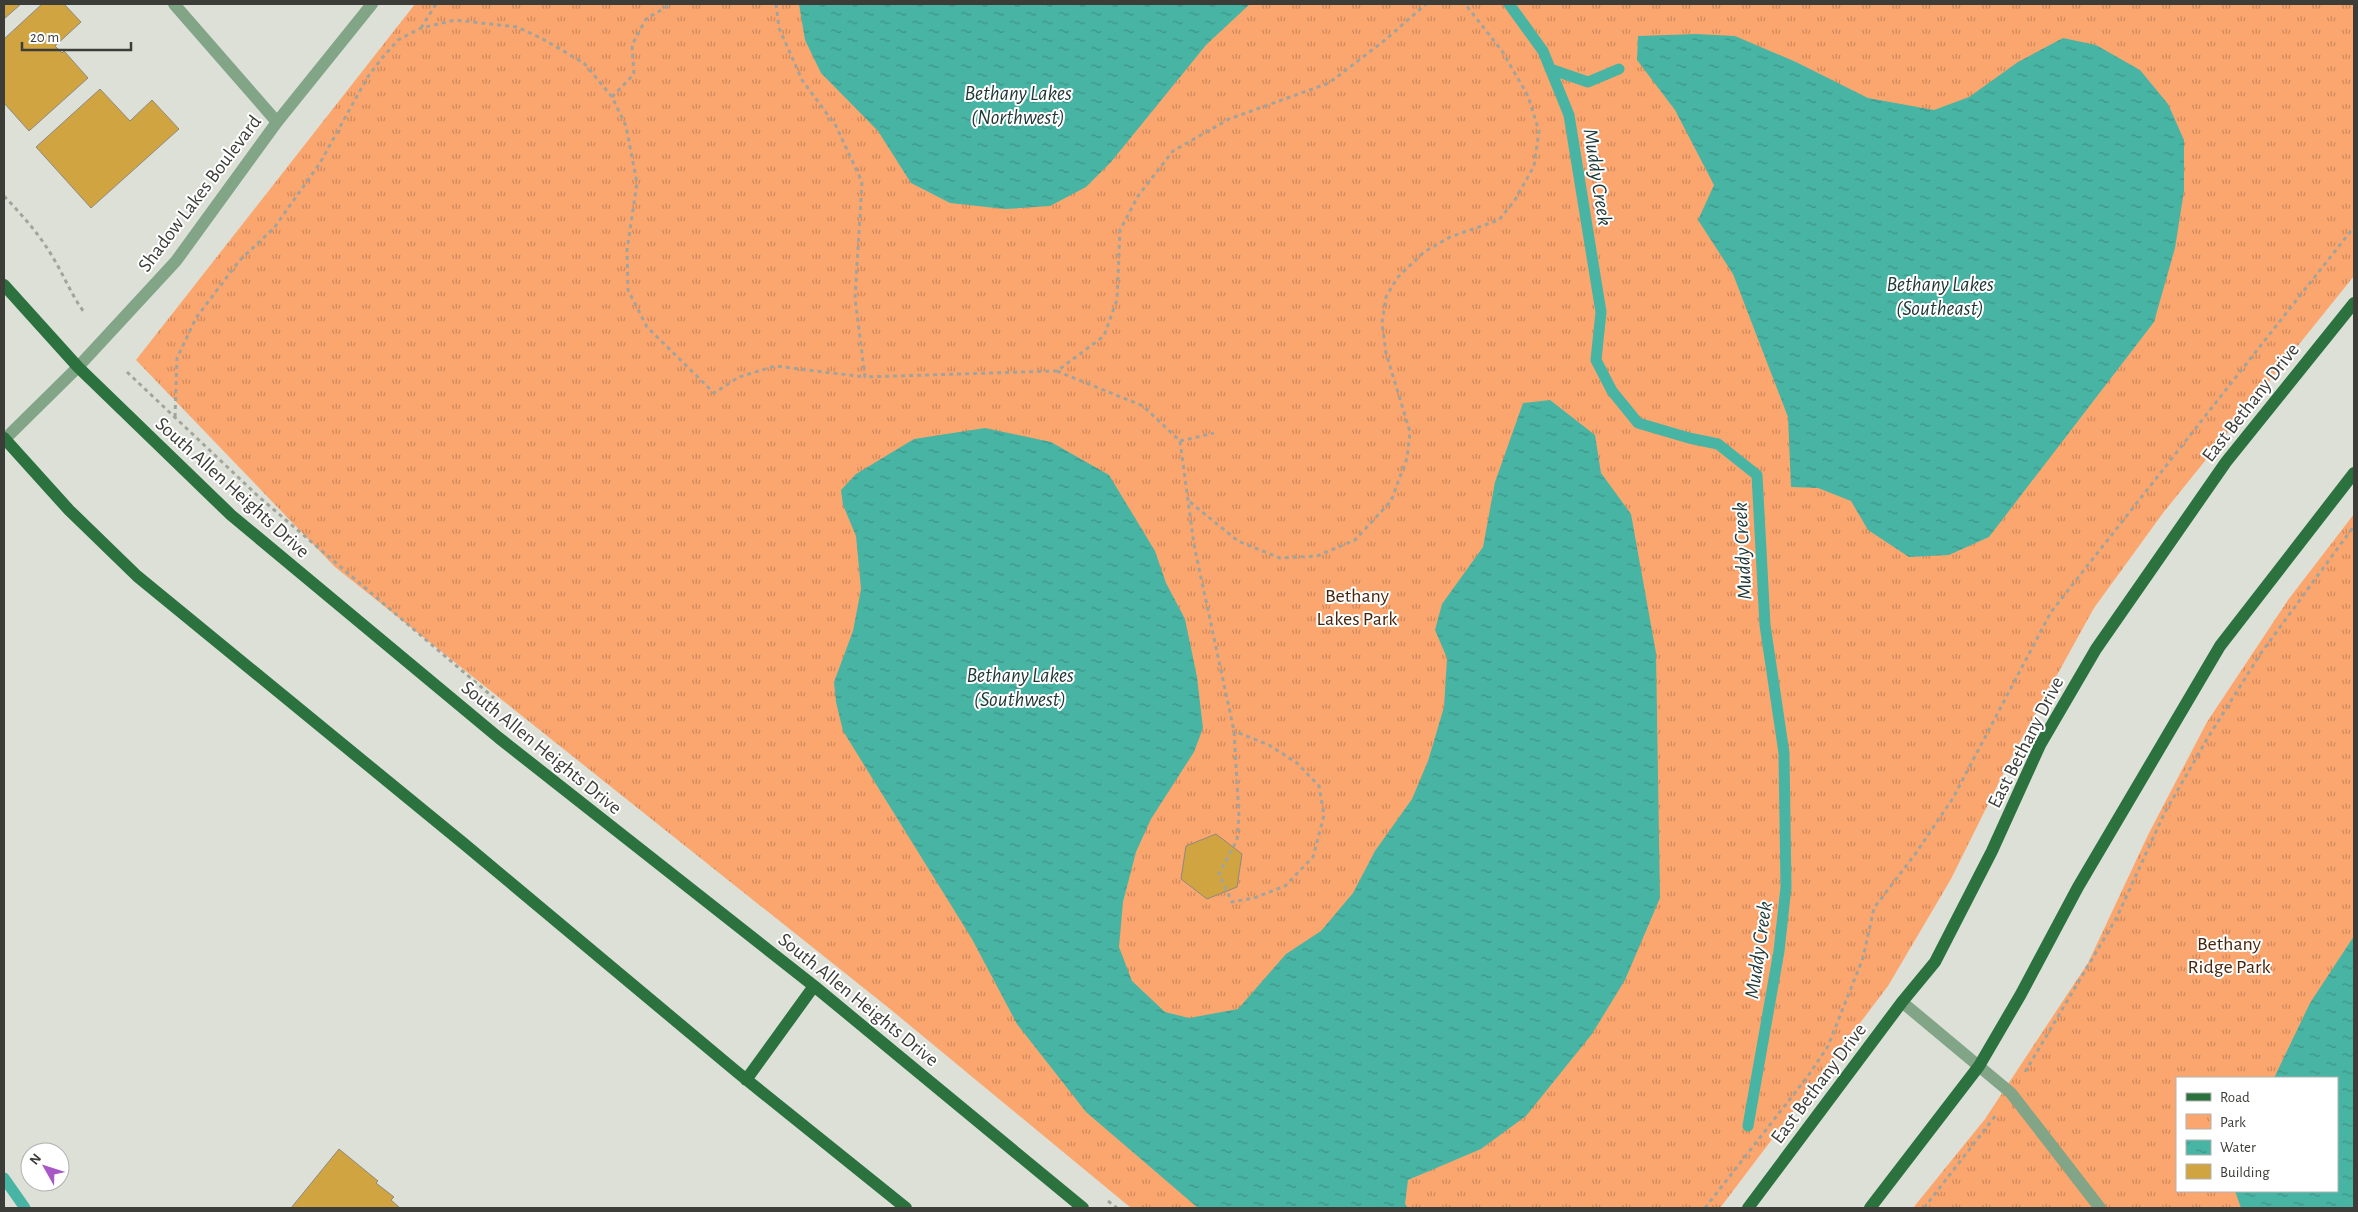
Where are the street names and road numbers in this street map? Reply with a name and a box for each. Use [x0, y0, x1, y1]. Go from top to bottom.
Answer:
street label: Shadow Lakes Boulevard [134, 112, 265, 276]
street label: East Bethany Drive [2198, 340, 2303, 466]
street label: South Allen Heights Drive [151, 414, 313, 562]
street label: East Bethany Drive [1984, 674, 2068, 811]
street label: South Allen Heights Drive [458, 677, 625, 818]
street label: South Allen Heights Drive [775, 929, 942, 1070]
street label: East Bethany Drive [1767, 1020, 1870, 1147]

